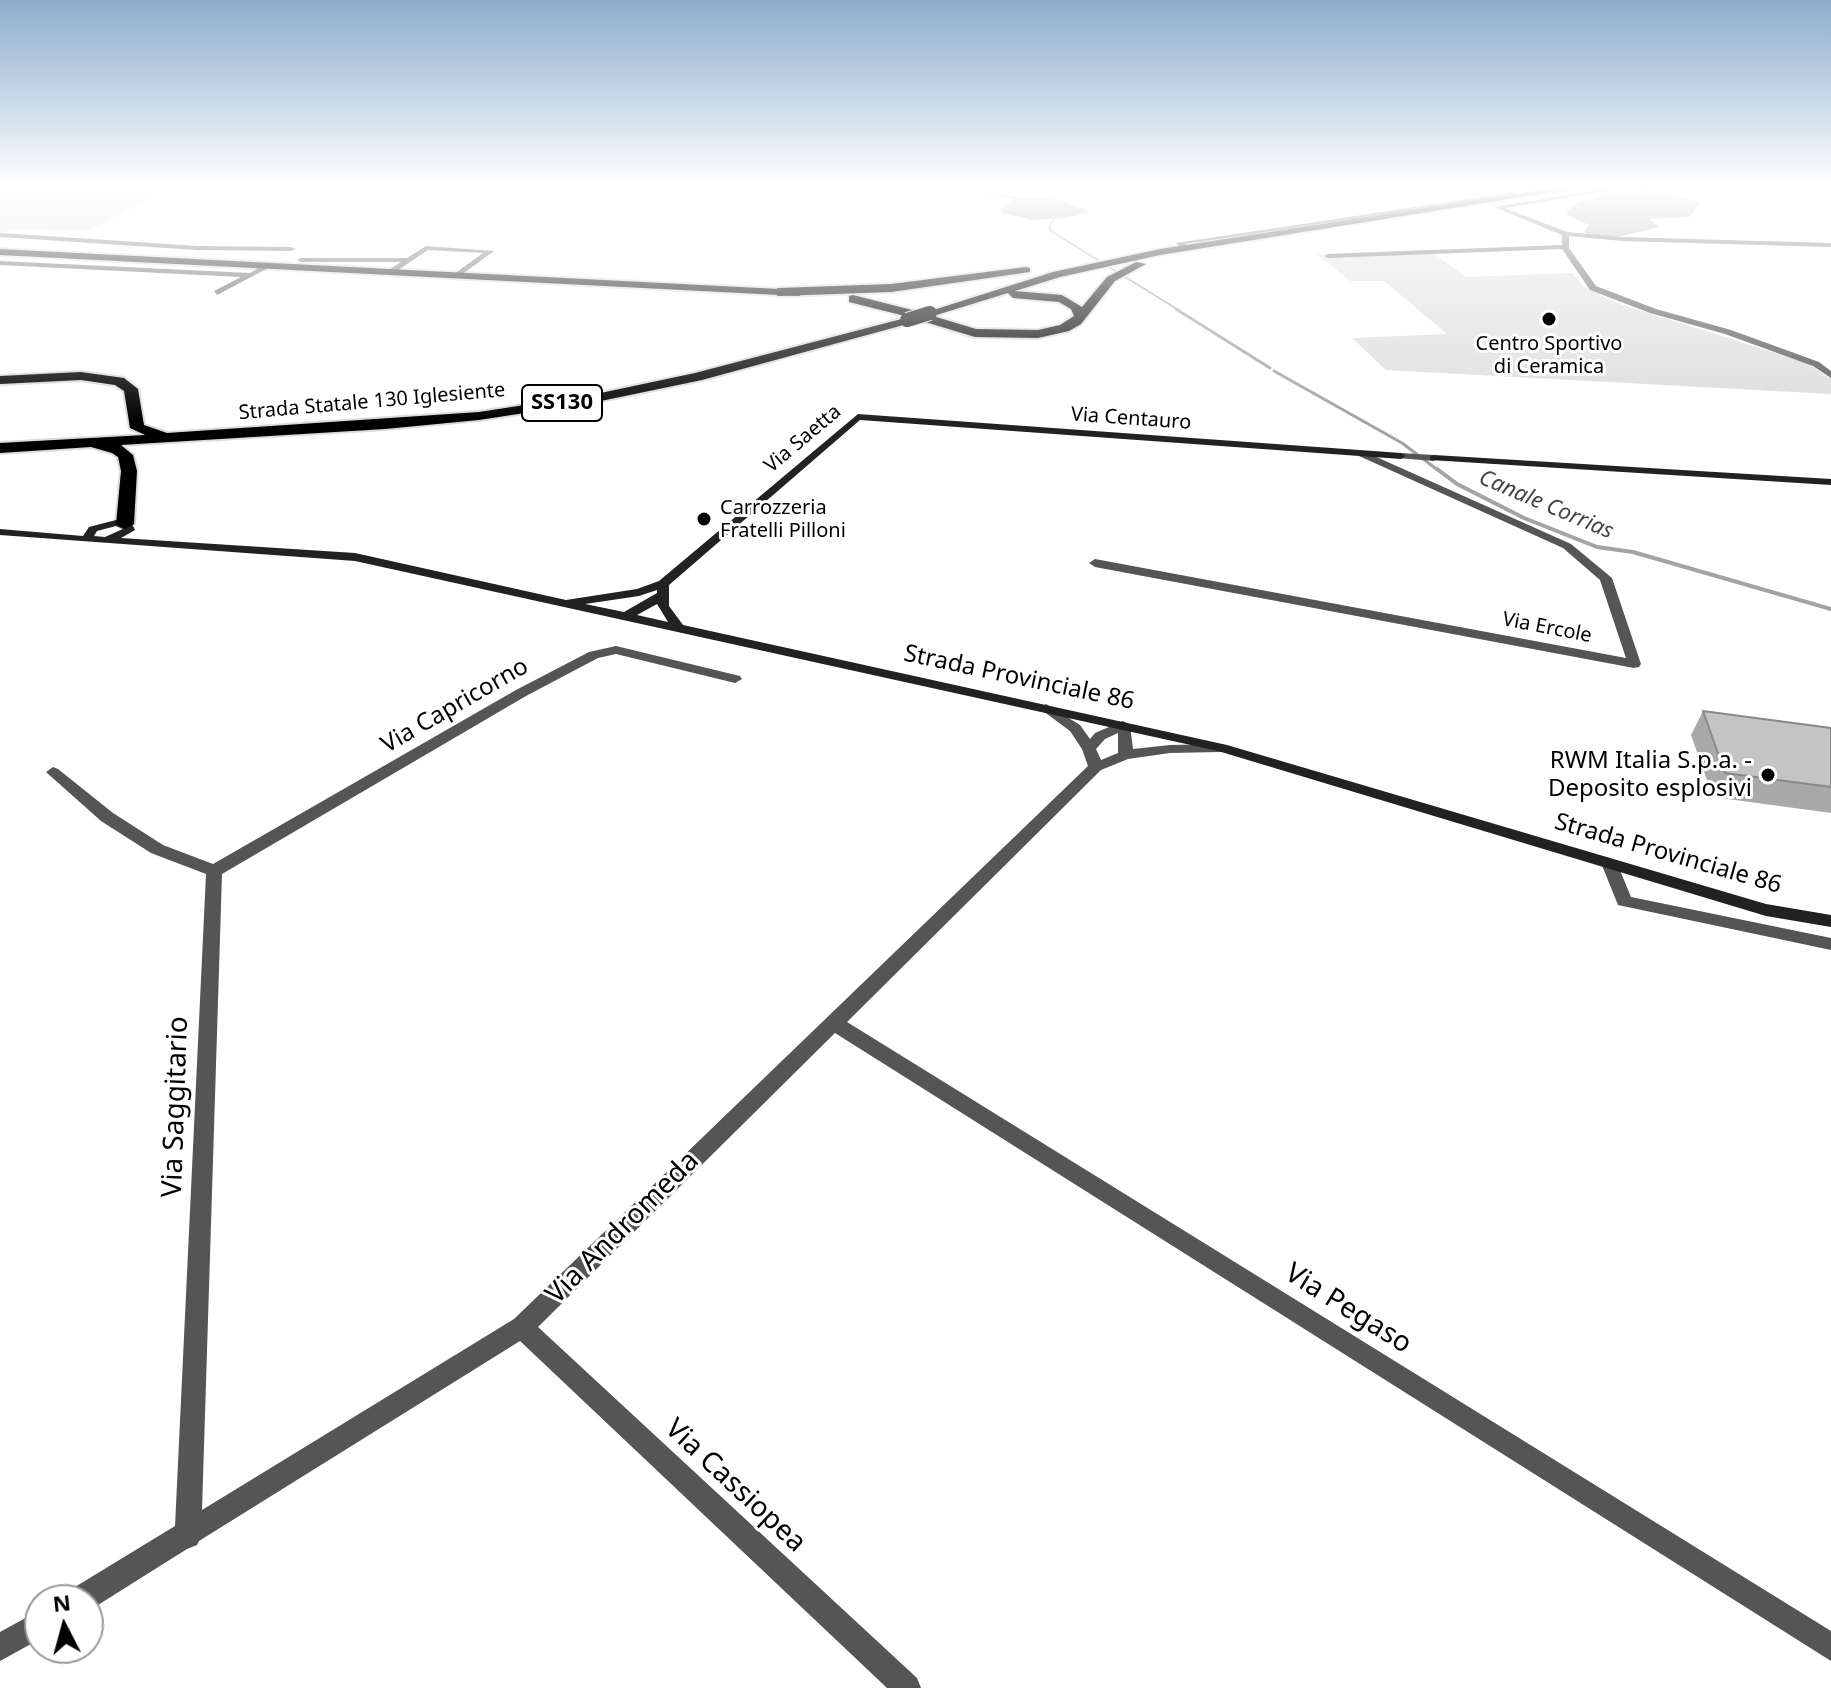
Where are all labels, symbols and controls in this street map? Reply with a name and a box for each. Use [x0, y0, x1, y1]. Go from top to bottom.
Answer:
marker: Centro Sportivo di Ceramica [1540, 310, 1558, 328]
place label: Centro Sportivo di Ceramica [1476, 332, 1622, 379]
street label: Strada Statale 130 Iglesiente [238, 378, 506, 426]
road number: SS130 [522, 385, 602, 421]
street label: Via Saetta [760, 400, 846, 478]
street label: Via Centauro [1070, 403, 1192, 435]
water label: Canale Corrias [1475, 465, 1617, 545]
place label: Carrozzeria Fratelli Pilloni [720, 496, 846, 543]
marker: Carrozzeria Fratelli Pilloni [695, 510, 713, 528]
street label: Via Ercole [1500, 608, 1594, 648]
street label: Strada Provinciale 86 [901, 639, 1137, 717]
street label: Via Capricorno [376, 652, 534, 760]
place label: RWM Italia S.p.a. - Deposito esplosivi [1548, 747, 1752, 803]
marker: RWM Italia S.p.a. - Deposito esplosivi [1759, 766, 1777, 784]
street label: Strada Provinciale 86 [1551, 808, 1785, 900]
street label: Via Saggitario [156, 1016, 196, 1198]
street label: Via Andromeda [540, 1145, 706, 1311]
street label: Via Pegaso [1278, 1257, 1418, 1361]
street label: Via Cassiopea [658, 1412, 812, 1560]
north arrow [24, 1584, 104, 1664]
text: N [51, 1586, 72, 1618]

